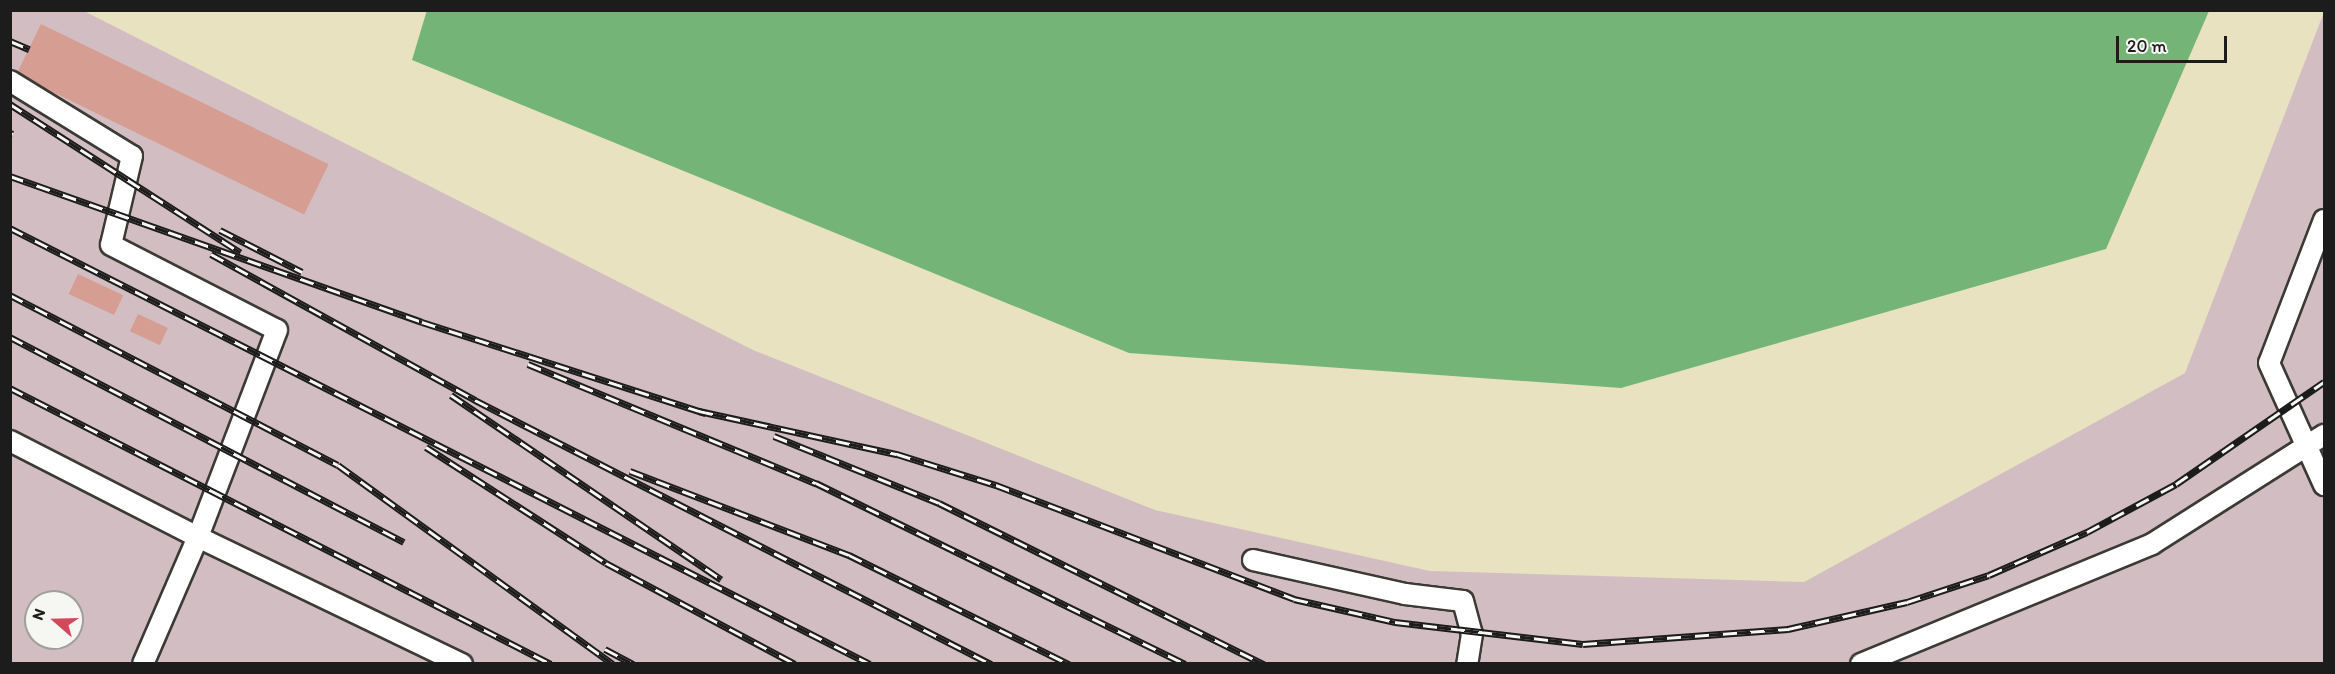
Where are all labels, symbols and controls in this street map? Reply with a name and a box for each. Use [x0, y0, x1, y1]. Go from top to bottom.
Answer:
scale bar [2119, 24, 2230, 62]
text: 20 m [2127, 35, 2167, 57]
north arrow [24, 590, 84, 650]
text: N [28, 606, 49, 623]

